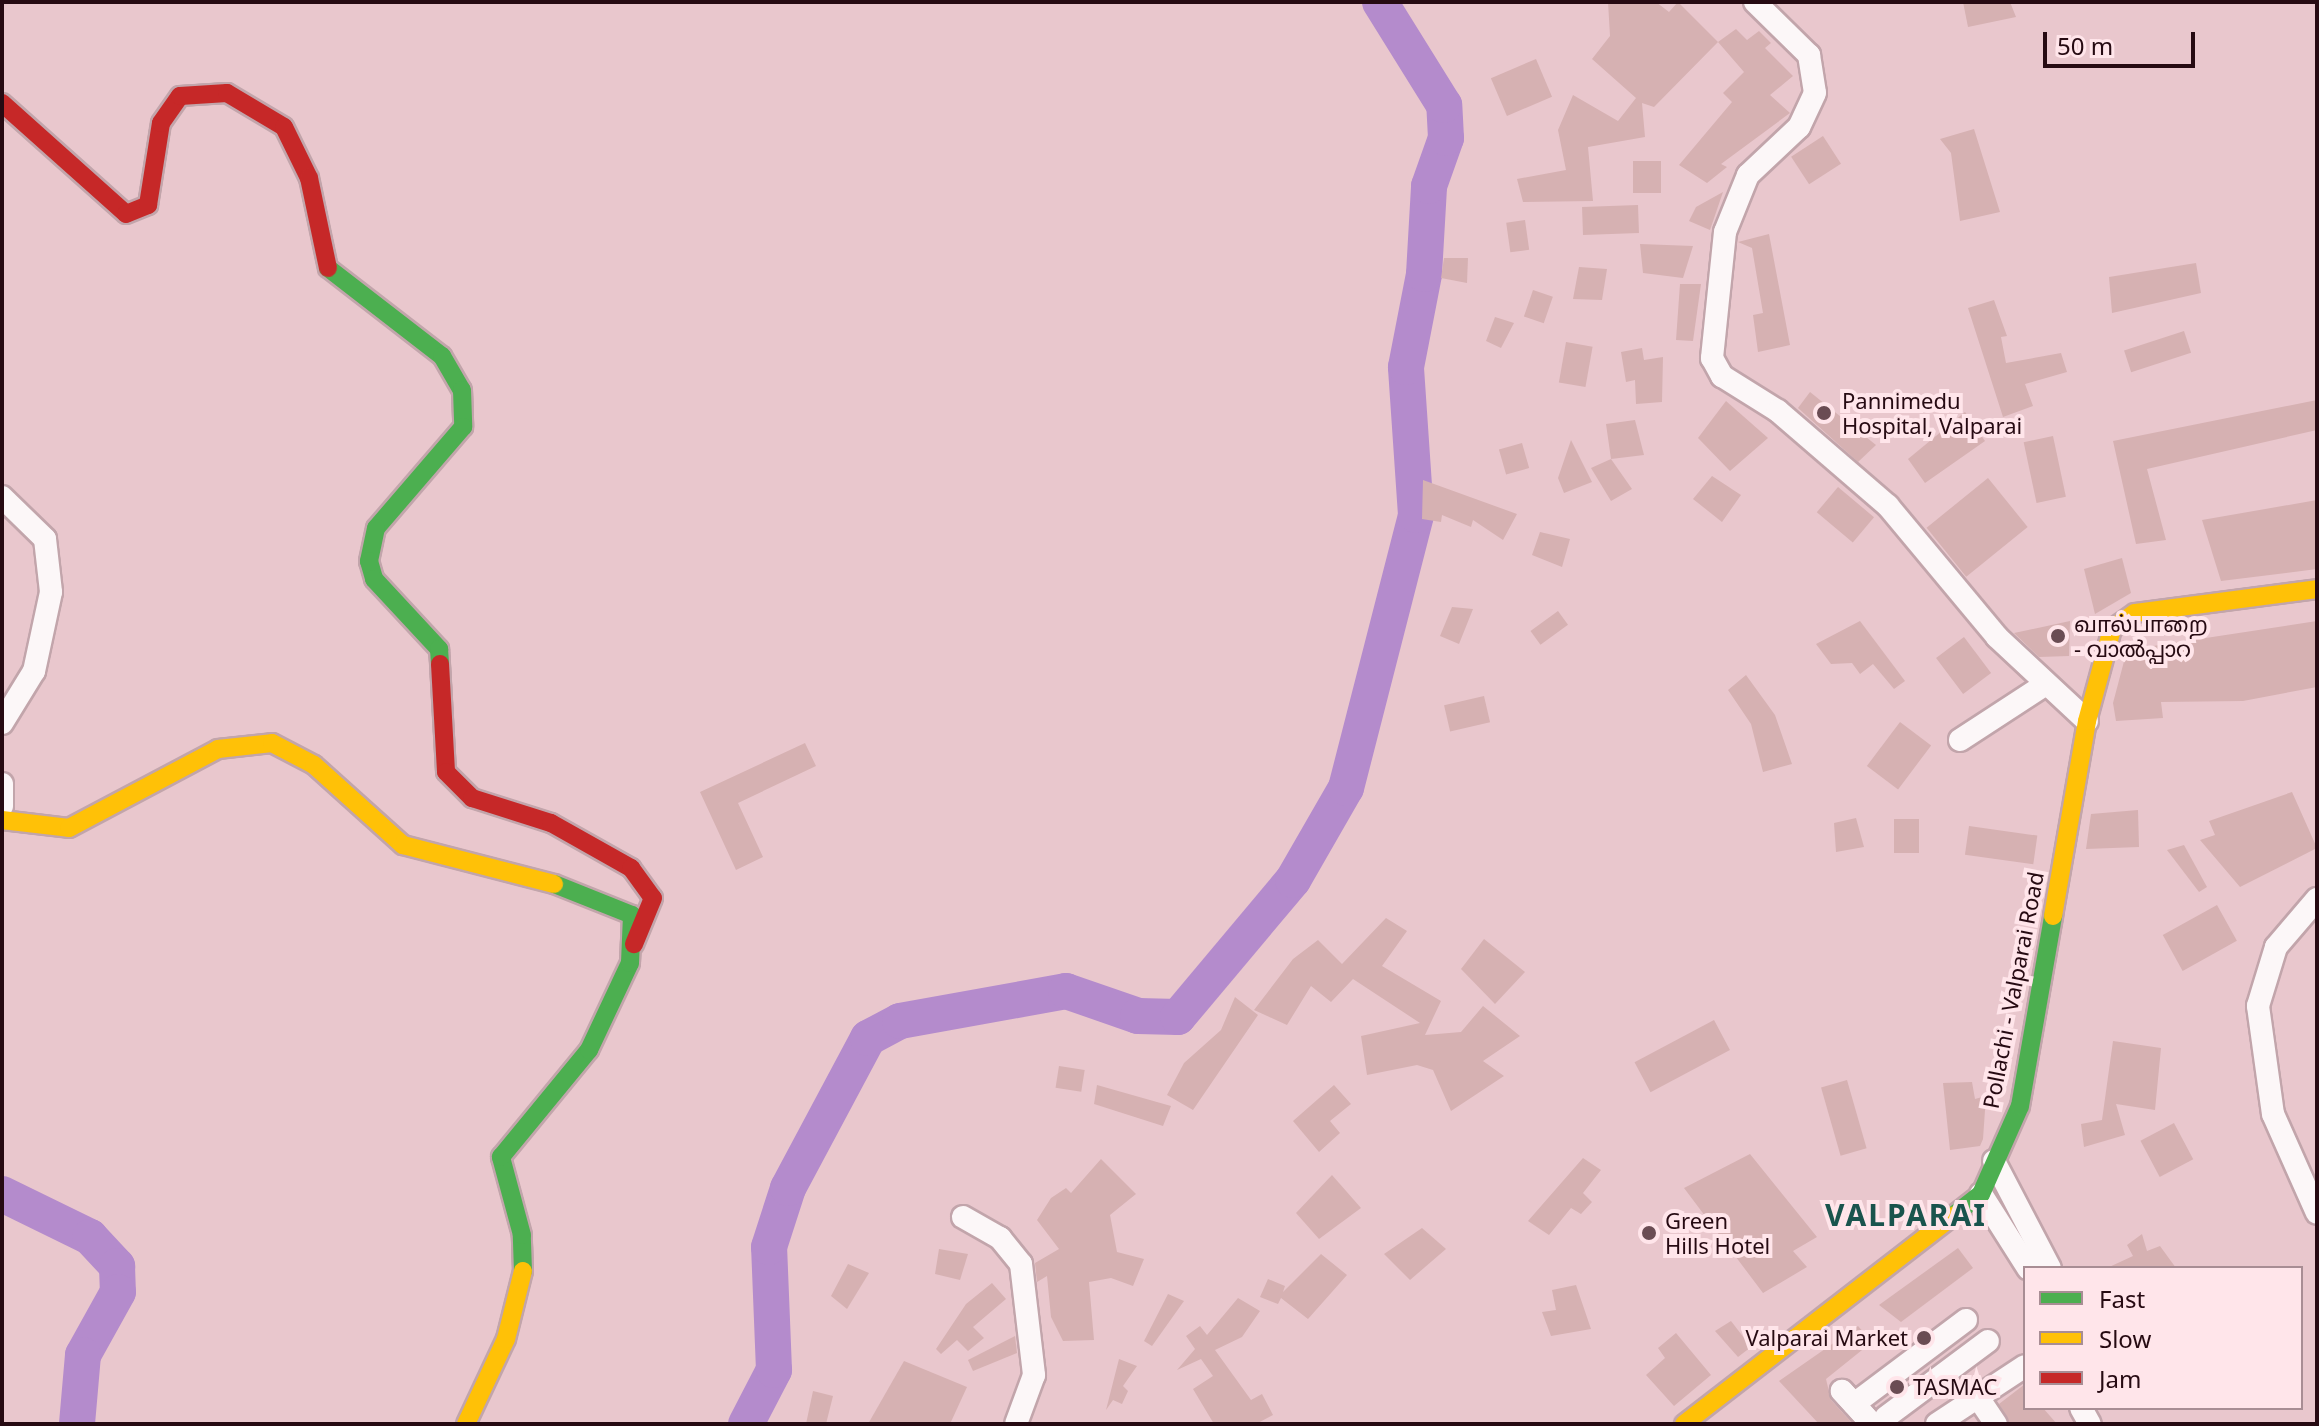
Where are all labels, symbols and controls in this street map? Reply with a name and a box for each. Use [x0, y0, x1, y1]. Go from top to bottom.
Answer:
scale bar [2047, 16, 2199, 66]
text: 50 m [2057, 29, 2113, 62]
place label: Pannimedu Hospital, Valparai [1842, 387, 2022, 438]
marker: Pannimedu Hospital, Valparai [1813, 402, 1835, 424]
place label: வால்பாறை - വാൽപ്പാറ [2074, 610, 2208, 662]
marker: வால்பாறை - വാൽപ്പാറ [2049, 627, 2067, 645]
street label: Pollachi - Valparai Road [1977, 869, 2049, 1111]
district label: VALPARAI [1825, 1197, 1987, 1233]
place label: Green Hills Hotel [1665, 1207, 1770, 1258]
marker: Green Hills Hotel [1640, 1224, 1658, 1242]
legend [2023, 1266, 2303, 1410]
text: Fast [2099, 1282, 2145, 1315]
text: Slow [2099, 1322, 2151, 1355]
place label: Valparai Market [1745, 1325, 1908, 1351]
marker: Valparai Market [1915, 1329, 1933, 1347]
text: Jam [2099, 1362, 2141, 1395]
place label: TASMAC [1913, 1374, 1997, 1400]
marker: TASMAC [1888, 1378, 1906, 1396]

